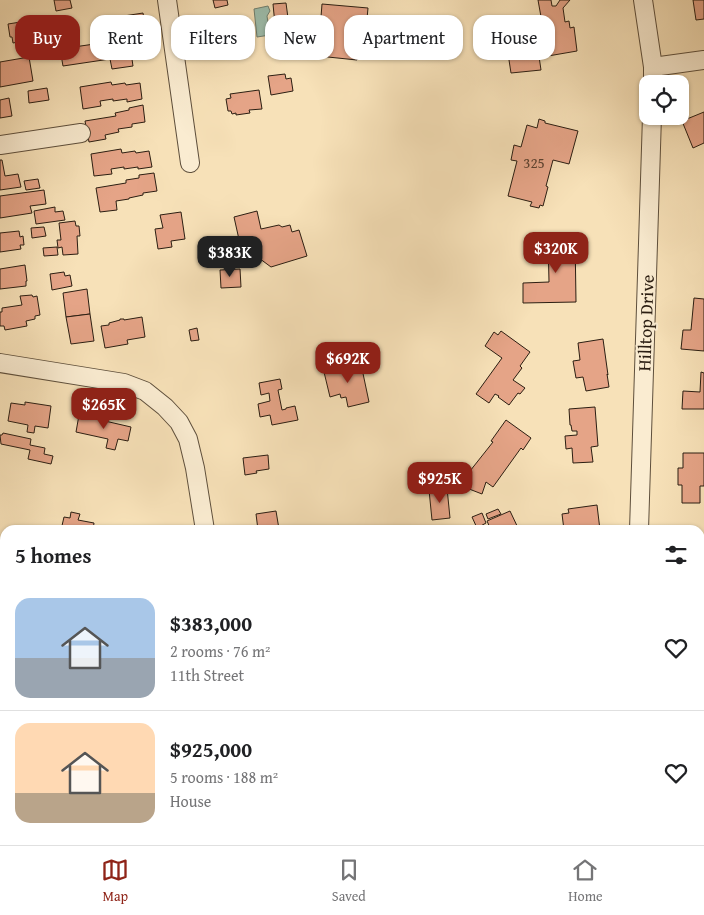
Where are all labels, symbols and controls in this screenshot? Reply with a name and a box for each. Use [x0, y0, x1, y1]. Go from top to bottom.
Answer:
chip: Buy [15, 15, 80, 60]
chip: Rent [90, 15, 161, 60]
chip: Filters [171, 15, 255, 60]
chip: New [265, 15, 334, 60]
chip: Apartment [344, 15, 463, 60]
chip: House [473, 15, 555, 60]
map controls [639, 75, 689, 125]
button: locate [639, 75, 689, 125]
house number: 325 [523, 152, 545, 173]
pin: $320K [521, 232, 591, 274]
pin: $383K [195, 236, 265, 278]
text: $320K [534, 236, 578, 260]
text: $383K [208, 240, 252, 264]
street label: Hilltop Drive [630, 274, 661, 372]
pin: $692K [313, 342, 383, 384]
text: $692K [326, 346, 370, 370]
pin: $265K [69, 388, 139, 430]
text: $265K [82, 392, 126, 416]
pin: $925K [405, 462, 475, 504]
text: $925K [418, 466, 462, 490]
text: 5 homes [15, 540, 91, 571]
icon: filters [662, 541, 690, 569]
text: $383,000 [170, 608, 252, 639]
icon: home [55, 618, 115, 678]
icon: heart [662, 634, 690, 662]
text: 2 rooms · 76 m² [170, 639, 270, 663]
text: 11th Street [170, 663, 244, 687]
text: $925,000 [170, 734, 252, 765]
icon: home [55, 743, 115, 803]
icon: heart [662, 759, 690, 787]
text: 5 rooms · 188 m² [170, 765, 278, 789]
text: House [170, 789, 211, 813]
tab: Map [101, 856, 129, 906]
tab: Saved [332, 856, 366, 906]
tab: Home [568, 856, 603, 906]

